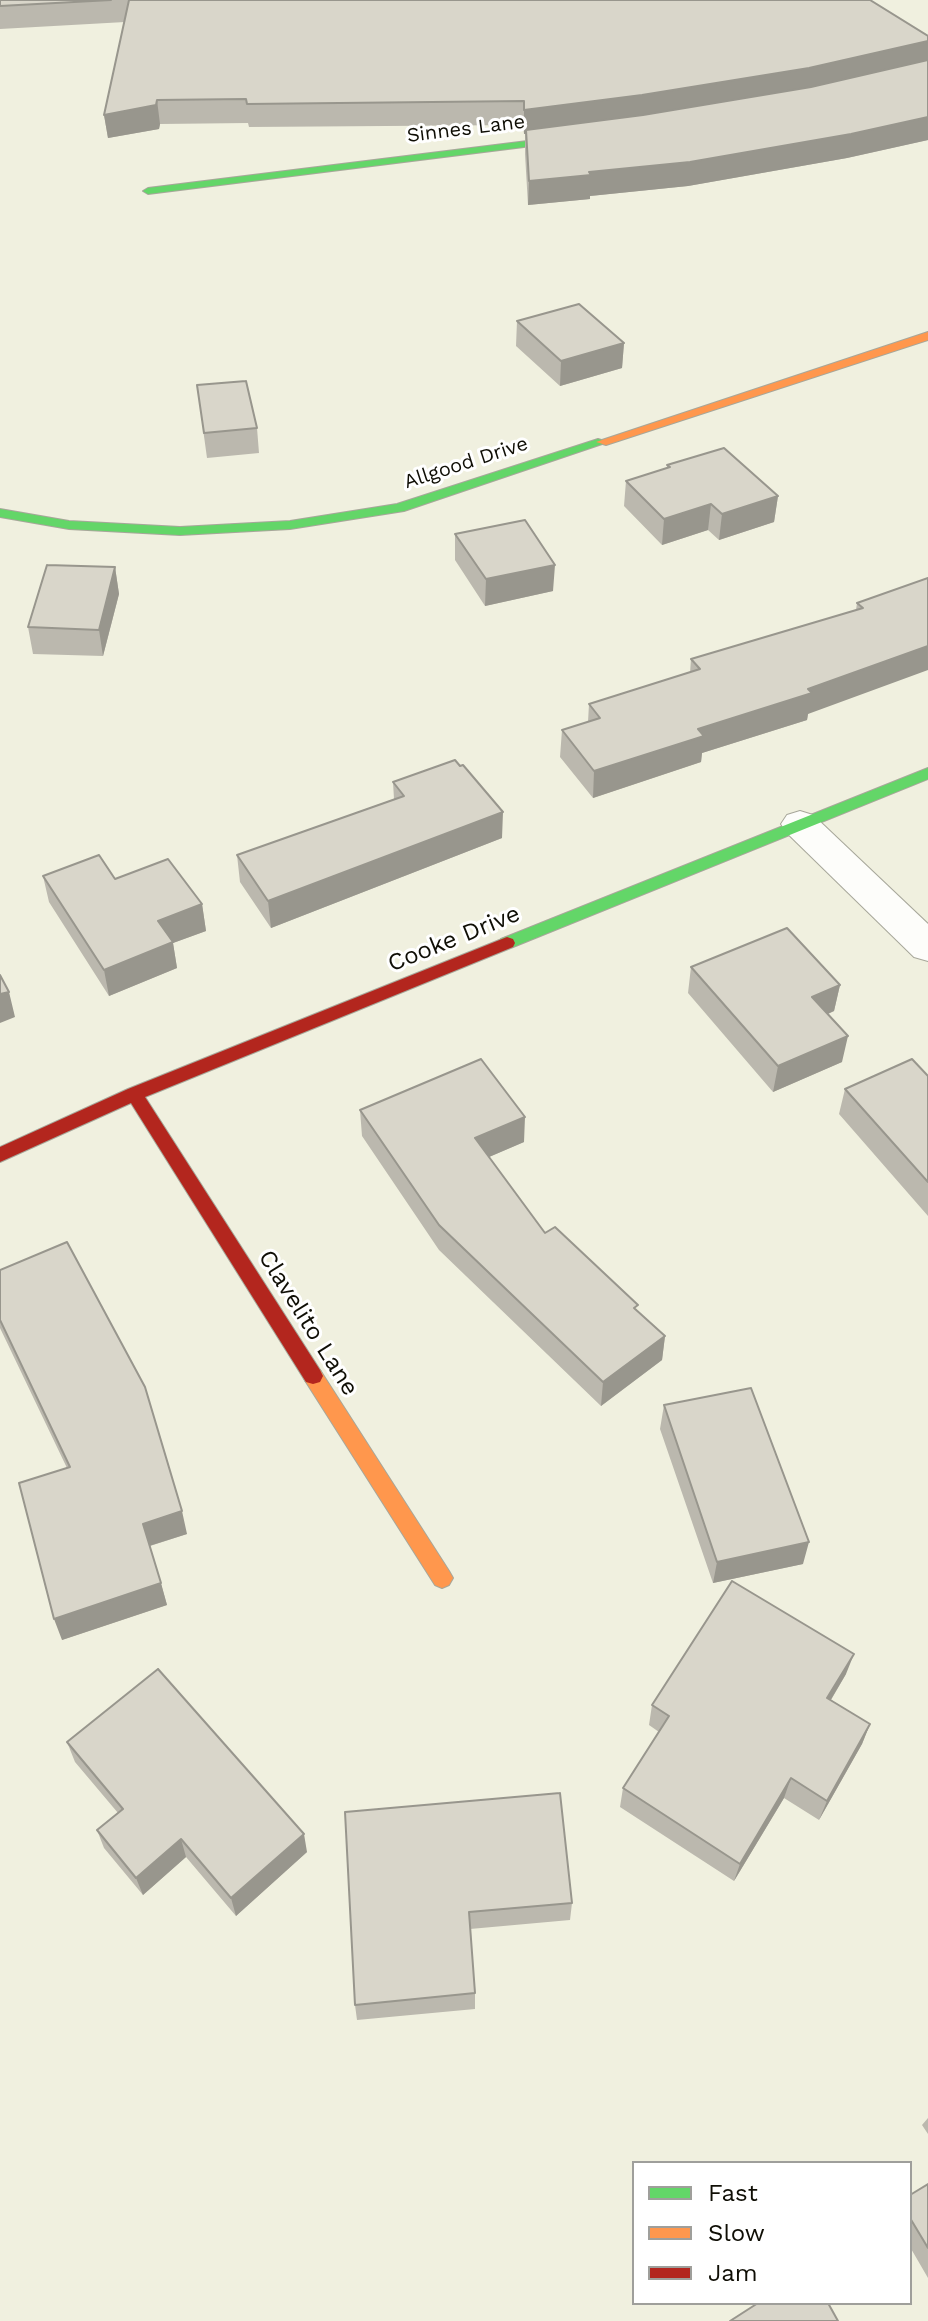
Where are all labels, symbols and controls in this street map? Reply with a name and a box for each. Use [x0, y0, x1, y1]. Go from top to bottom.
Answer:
street label: Sinnes Lane [406, 110, 526, 148]
street label: Allgood Drive [401, 432, 531, 494]
street label: Cooke Drive [384, 899, 524, 979]
street label: Clavelito Lane [252, 1245, 364, 1401]
legend [632, 2161, 912, 2305]
text: Fast [708, 2179, 758, 2207]
text: Slow [708, 2219, 765, 2247]
text: Jam [708, 2259, 758, 2287]

